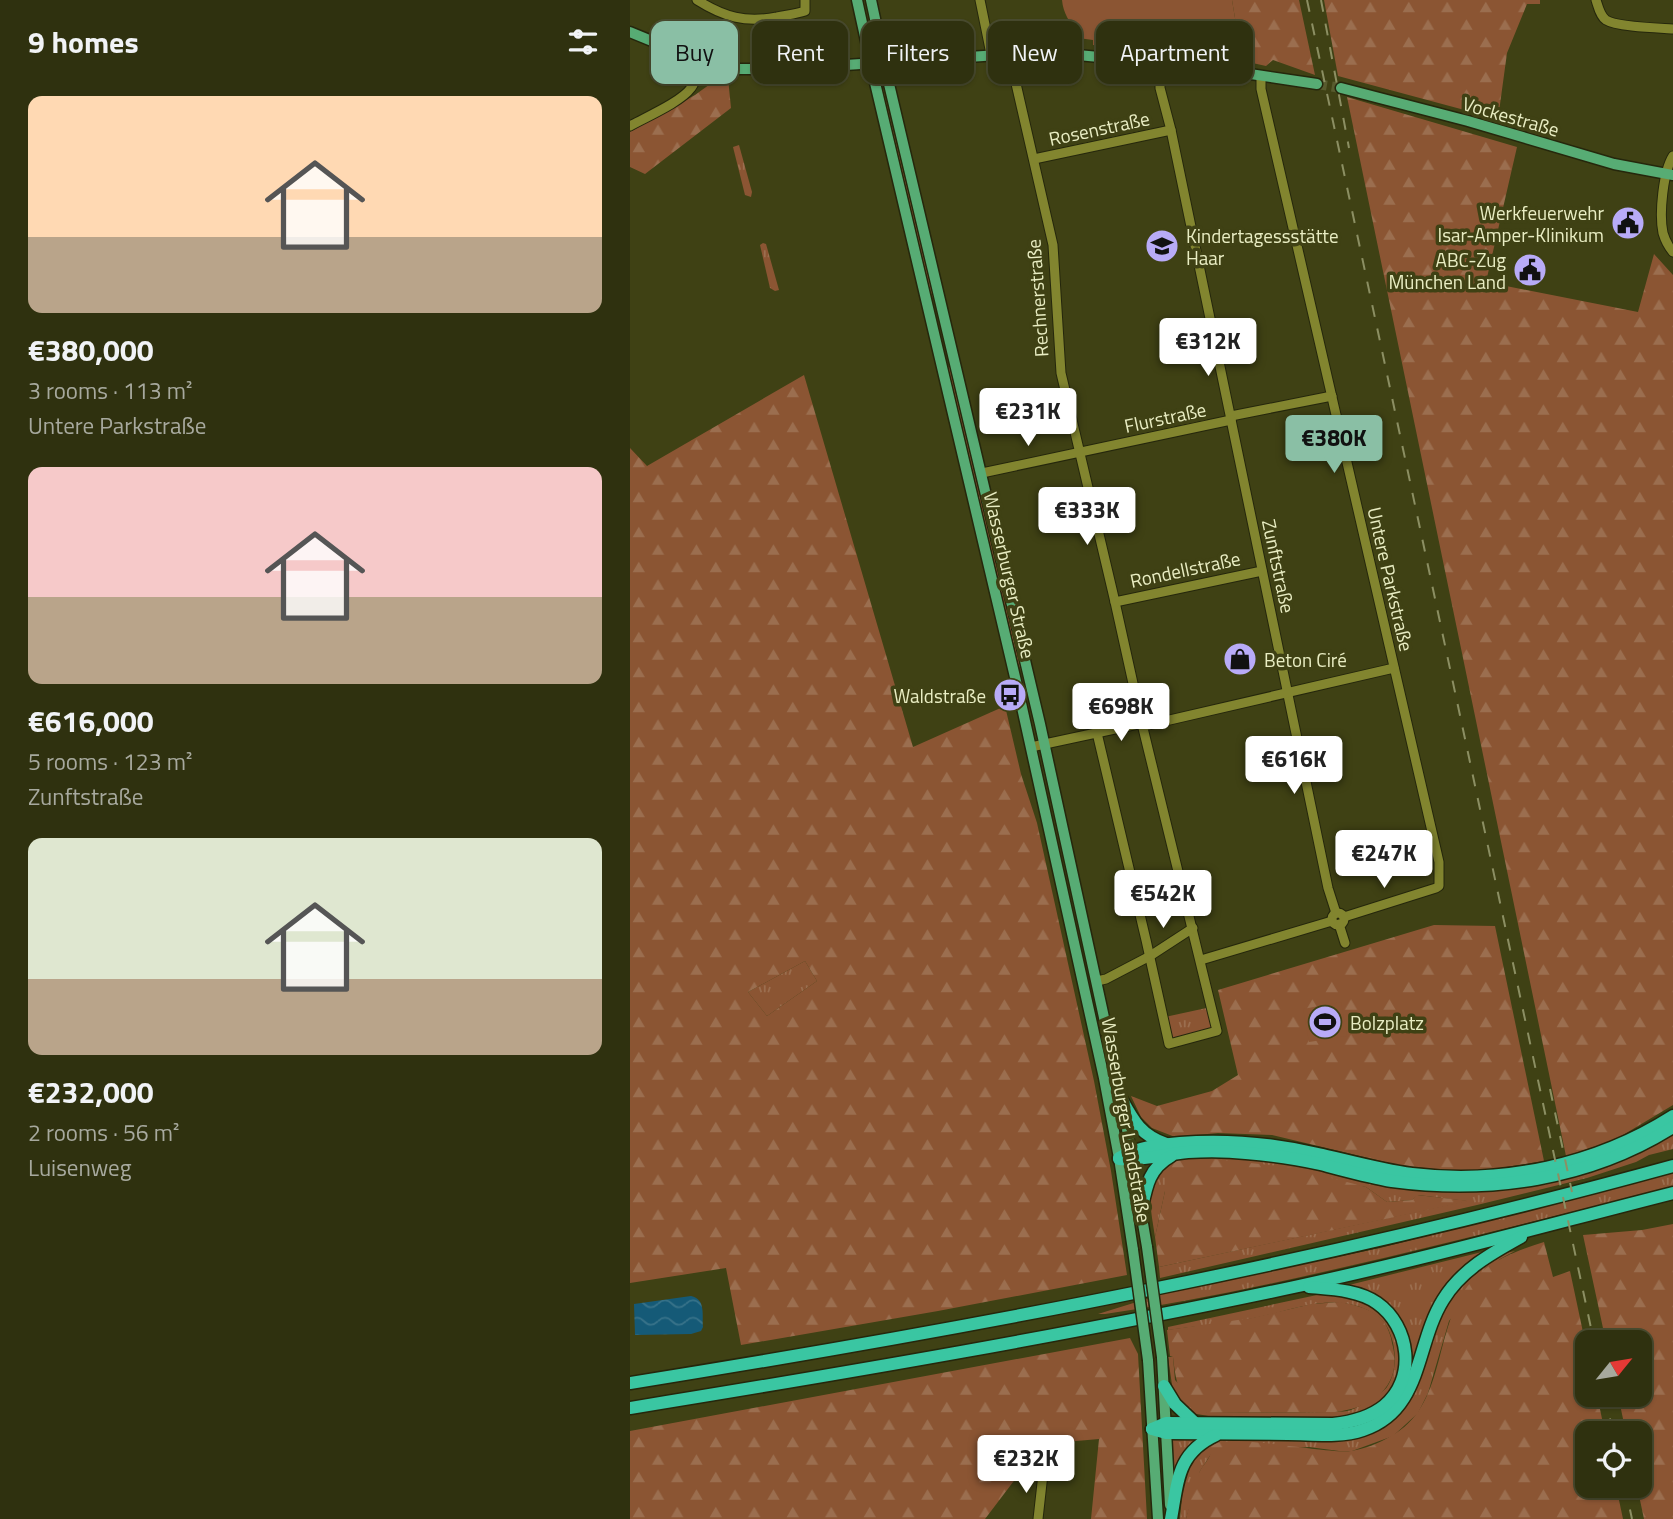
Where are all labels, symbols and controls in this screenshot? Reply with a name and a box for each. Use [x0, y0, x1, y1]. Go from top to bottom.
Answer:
text: 9 homes [28, 19, 139, 65]
chip: Buy [651, 21, 738, 84]
chip: Rent [752, 21, 848, 84]
chip: Filters [862, 21, 974, 84]
chip: New [988, 21, 1082, 84]
chip: Apartment [1096, 21, 1253, 84]
icon: filters [564, 23, 602, 61]
street label: Vockestraße [1459, 88, 1563, 144]
street label: Rosenstraße [1046, 103, 1152, 153]
icon: home [252, 142, 378, 268]
place label: Werkfeuerwehr Isar-Amper-Klinikum [1438, 198, 1604, 249]
public building icon: Werkfeuerwehr Isar-Amper-Klinikum [1609, 204, 1647, 242]
place label: Kindertagessstätte Haar [1186, 221, 1339, 272]
school or university icon: Kindertagessstätte Haar [1143, 227, 1181, 265]
street label: Rechnerstraße [1018, 238, 1056, 358]
place label: ABC-Zug München Land [1388, 245, 1506, 296]
public building icon: ABC-Zug München Land [1511, 251, 1549, 289]
pin: €312K [1159, 318, 1257, 378]
text: €312K [1175, 323, 1241, 358]
text: €380,000 [28, 327, 154, 373]
text: 3 rooms · 113 m² [28, 373, 192, 408]
pin: €231K [979, 388, 1077, 448]
text: €231K [995, 393, 1061, 428]
street label: Flurstraße [1121, 394, 1209, 440]
text: Untere Parkstraße [28, 408, 206, 443]
pin: €380K [1285, 416, 1383, 475]
text: €380K [1301, 420, 1367, 455]
pin: €333K [1038, 488, 1136, 547]
street label: Wasserburger Straße [977, 489, 1043, 661]
text: €333K [1054, 492, 1120, 527]
street label: Untere Parkstraße [1360, 504, 1422, 654]
icon: home [252, 513, 378, 639]
street label: Zunftstraße [1255, 516, 1303, 616]
street label: Rondellstraße [1127, 543, 1243, 595]
shop icon: Beton Ciré [1221, 640, 1259, 678]
place label: Beton Ciré [1264, 645, 1347, 674]
bus stop icon: Waldstraße [991, 676, 1029, 714]
place label: Waldstraße [893, 681, 986, 710]
pin: €698K [1072, 684, 1170, 743]
text: €698K [1088, 688, 1154, 723]
text: €616,000 [28, 698, 154, 744]
pin: €616K [1245, 736, 1343, 796]
text: €616K [1261, 741, 1327, 776]
text: 5 rooms · 123 m² [28, 744, 192, 779]
text: Zunftstraße [28, 779, 143, 814]
pin: €247K [1335, 830, 1433, 890]
text: €247K [1351, 835, 1417, 870]
pin: €542K [1114, 870, 1212, 930]
text: €542K [1130, 875, 1196, 910]
icon: home [252, 884, 378, 1010]
sports icon: Bolzplatz [1306, 1003, 1344, 1041]
place label: Bolzplatz [1350, 1008, 1424, 1037]
street label: Wasserburger Landstraße [1095, 1015, 1159, 1225]
text: €232,000 [28, 1069, 154, 1115]
text: 2 rooms · 56 m² [28, 1115, 179, 1150]
text: Luisenweg [28, 1150, 132, 1185]
north arrow [1575, 1330, 1652, 1407]
map controls [1575, 1330, 1652, 1498]
button: locate [1575, 1421, 1652, 1498]
pin: €232K [977, 1436, 1075, 1495]
text: €232K [993, 1440, 1059, 1475]

